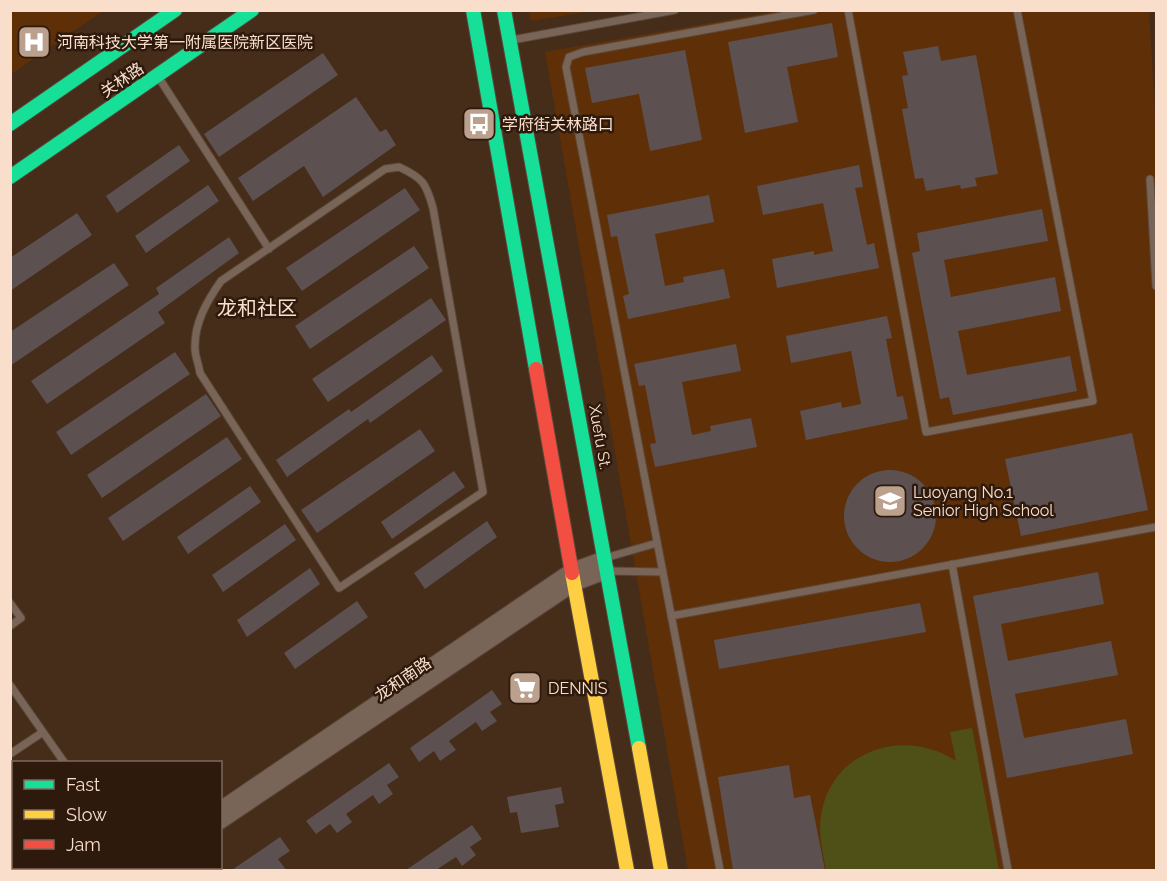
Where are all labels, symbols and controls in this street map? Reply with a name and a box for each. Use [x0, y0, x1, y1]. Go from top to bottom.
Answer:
hospital icon: 河南科技大学第一附属医院新区医院 [16, 24, 52, 60]
place label: 河南科技大学第一附属医院新区医院 [57, 33, 313, 52]
street label: 关林路 [97, 59, 147, 101]
bus stop icon: 学府街关林路口 [461, 106, 497, 142]
place label: 学府街关林路口 [502, 115, 614, 134]
district label: 龙和社区 [217, 296, 297, 320]
street label: Xuefu St. [585, 403, 615, 471]
school or university icon: Luoyang No.1 Senior High School [872, 483, 908, 519]
place label: Luoyang No.1 Senior High School [913, 483, 1054, 520]
street label: 龙和南路 [371, 653, 435, 705]
supermarket icon: DENNIS [507, 670, 543, 706]
place label: DENNIS [548, 679, 608, 698]
legend [12, 761, 222, 869]
text: Fast [66, 774, 100, 795]
text: Slow [66, 804, 107, 825]
text: Jam [66, 834, 101, 855]

